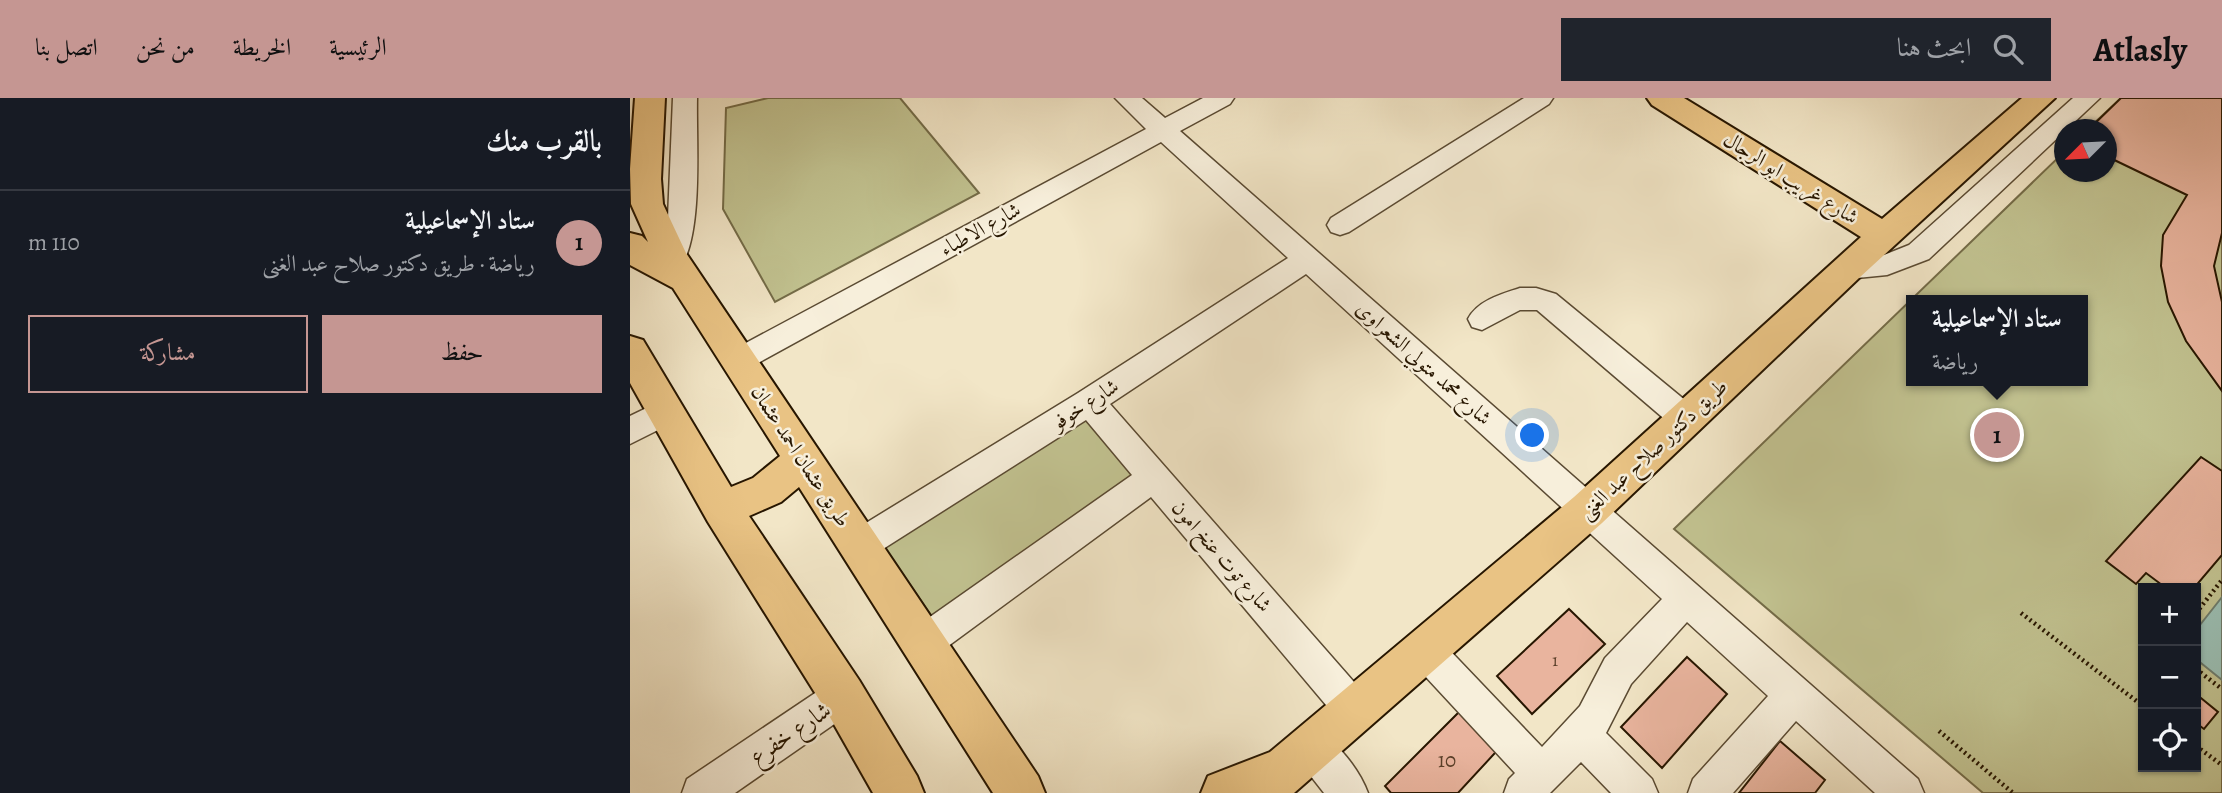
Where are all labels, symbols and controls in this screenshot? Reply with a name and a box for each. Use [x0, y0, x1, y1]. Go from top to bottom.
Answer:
search box [1561, 18, 2051, 81]
text: Atlasly [2093, 27, 2187, 72]
text: ابحث هنا [1897, 30, 1971, 65]
icon: search [1989, 30, 2027, 68]
text: اتصل بنا [35, 31, 98, 63]
text: من نحن [136, 31, 195, 63]
text: الخريطة [233, 31, 291, 63]
text: الرئيسية [329, 31, 387, 63]
north arrow [2054, 119, 2117, 182]
text: بالقرب منك [486, 121, 602, 161]
street label: شارع غريب ابو الرجال [1716, 125, 1864, 234]
street label: شارع الاطباء [935, 195, 1027, 266]
text: ستاد الإسماعيلية [405, 203, 535, 238]
text: 110 m [28, 227, 80, 258]
text: 1 [575, 227, 583, 258]
text: رياضة · طريق دكتور صلاح عبد الغنى [262, 248, 535, 279]
street label: شارع محمد متولي الشعراوى [1347, 294, 1498, 435]
popup [1906, 295, 2088, 386]
text: ستاد الإسماعيلية [1932, 301, 2062, 336]
button: مشاركة [28, 315, 308, 393]
button: حفظ [322, 315, 602, 393]
text: رياضة [1932, 346, 1979, 377]
street label: شارع خوفو [1044, 372, 1126, 441]
street label: طريق دكتور صلاح عبد الغنى [1572, 373, 1737, 529]
street label: طريق عثمان احمد عثمان [745, 380, 857, 532]
pin: 1 [1974, 409, 2020, 461]
your location [1515, 418, 1549, 452]
street label: شارع توت عنخ امون [1162, 494, 1279, 621]
map controls [2138, 583, 2201, 772]
button: + [2138, 583, 2201, 646]
button: − [2138, 646, 2201, 709]
house number: 1 [1552, 648, 1558, 672]
street label: شارع خفرع [743, 694, 839, 775]
button: locate [2138, 709, 2201, 772]
house number: 10 [1438, 746, 1456, 774]

